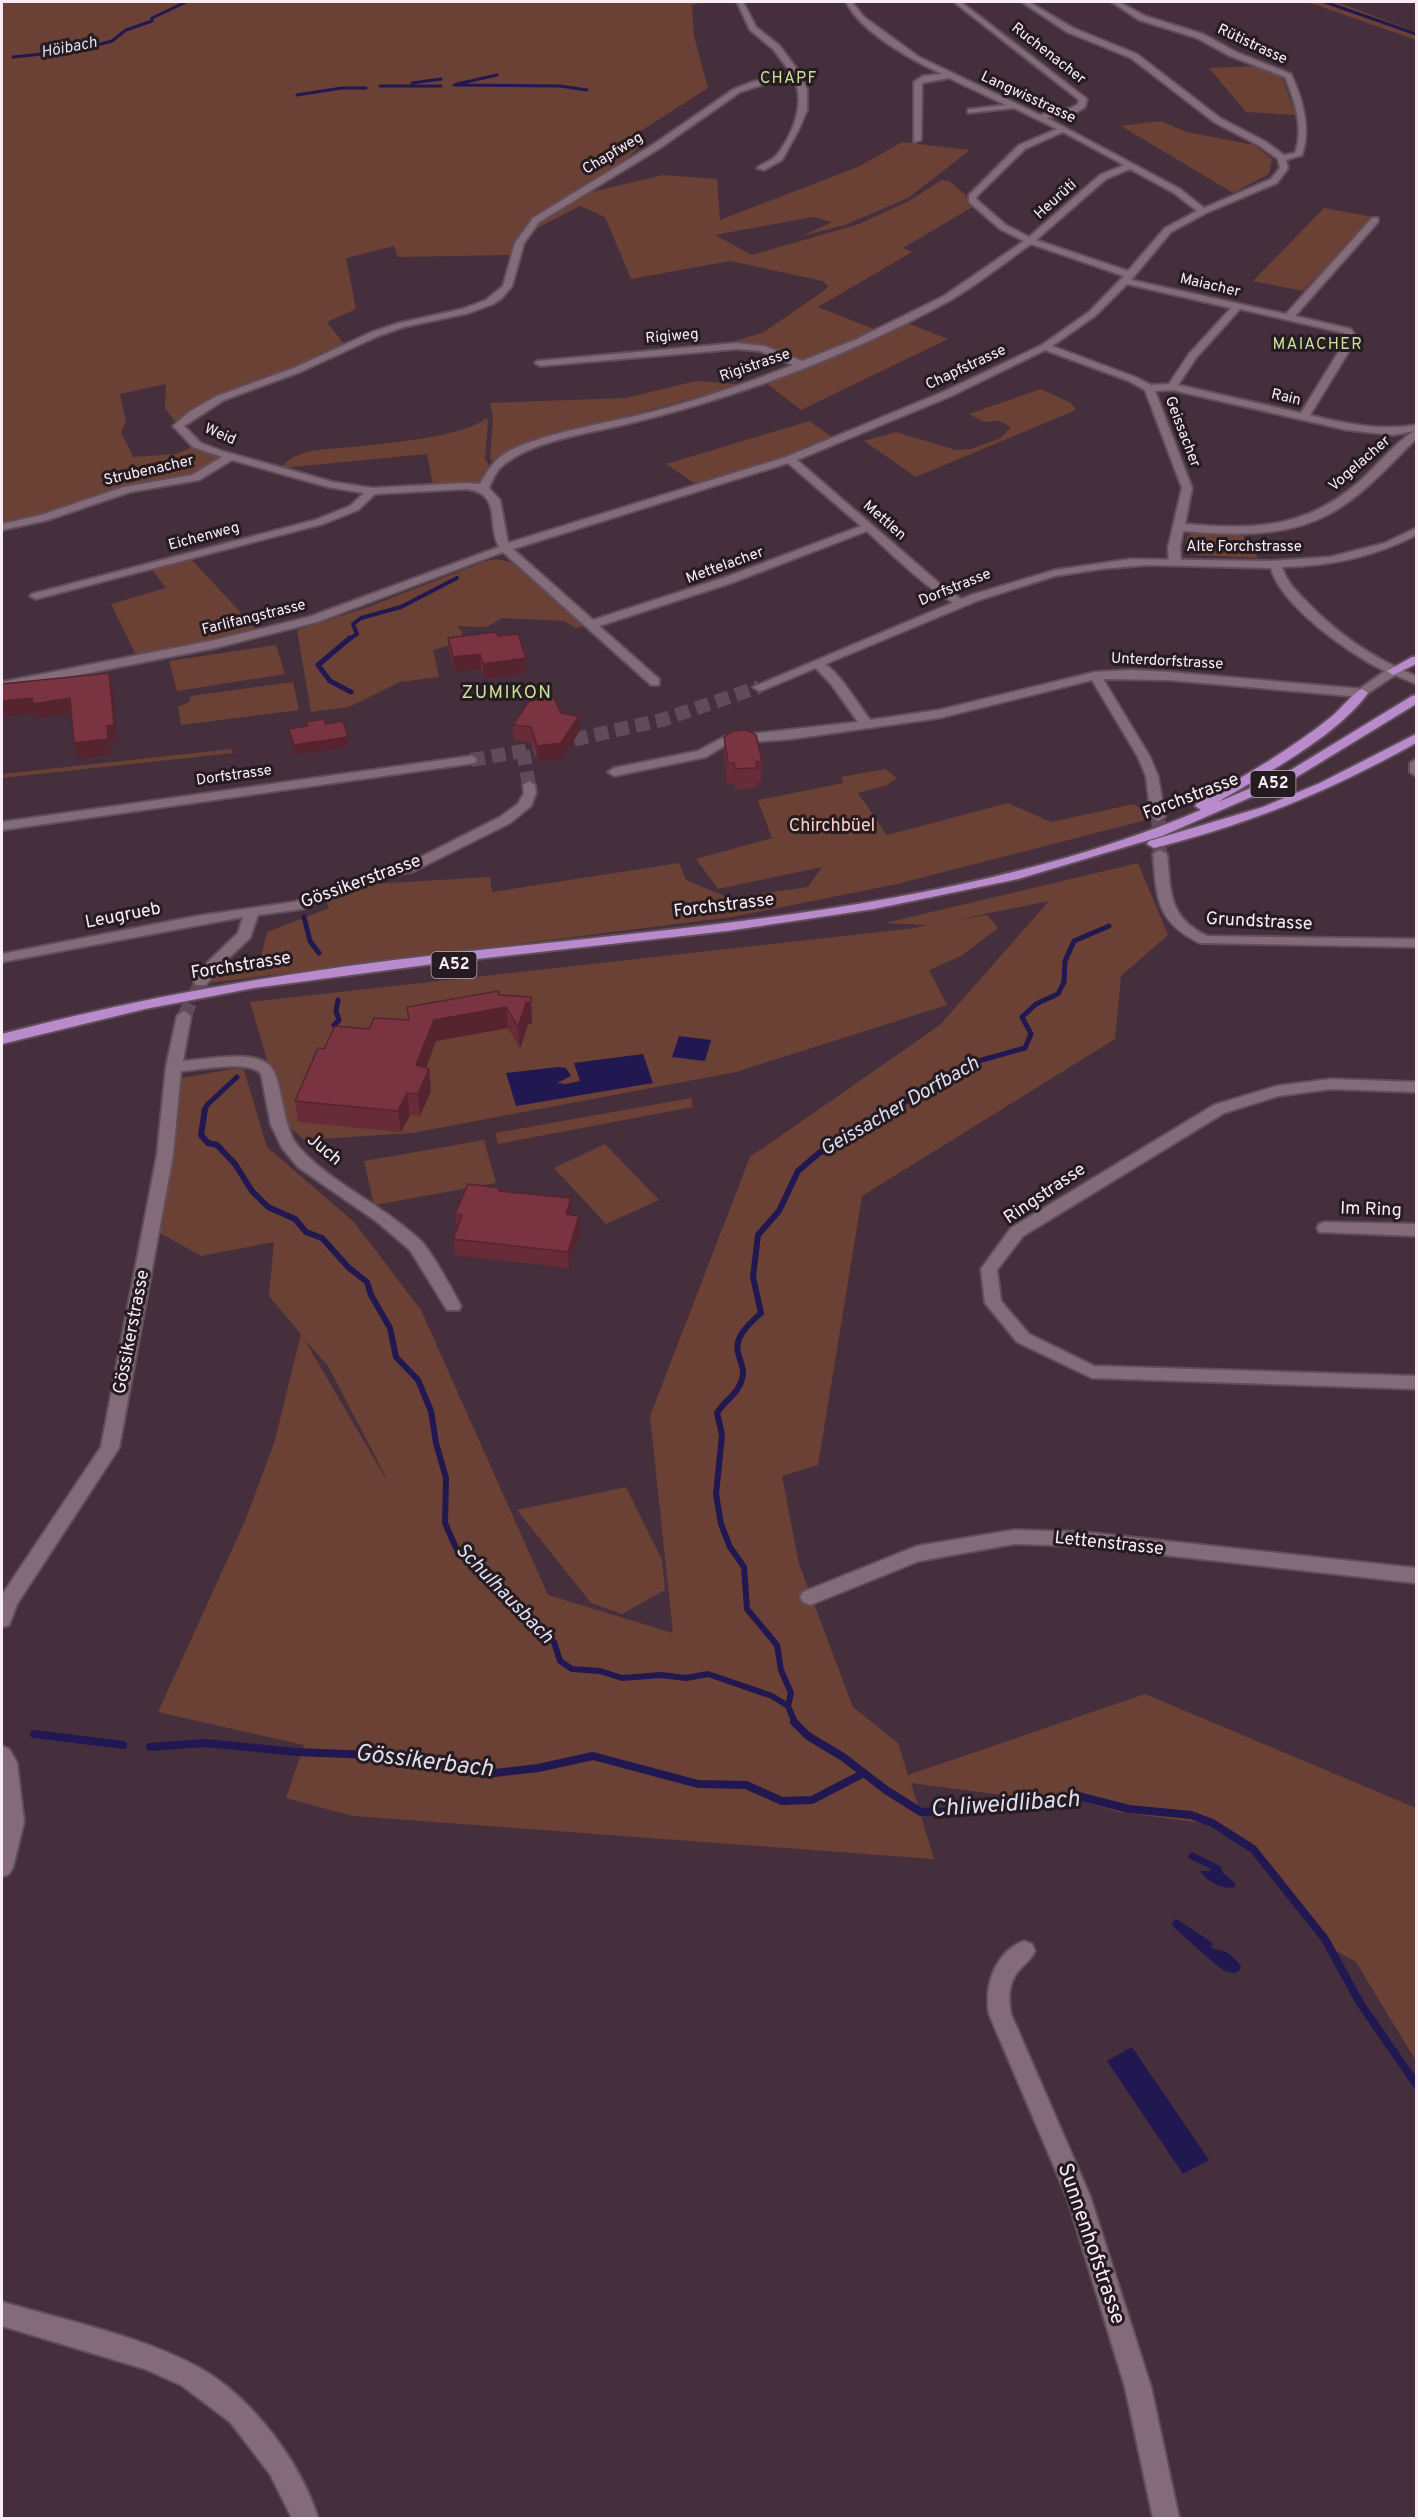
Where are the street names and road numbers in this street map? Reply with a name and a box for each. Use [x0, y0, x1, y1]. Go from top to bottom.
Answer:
street label: Ruchenacher [1007, 19, 1089, 89]
street label: Rütistrasse [1214, 21, 1290, 69]
street label: Langwisstrasse [978, 68, 1078, 128]
street label: Chapfweg [579, 129, 647, 179]
street label: Heurüti [1031, 176, 1081, 224]
street label: Maiacher [1178, 270, 1242, 302]
street label: Rigiweg [645, 325, 699, 349]
street label: Chapfstrasse [923, 341, 1009, 395]
street label: Rigistrasse [717, 345, 793, 387]
street label: Rain [1269, 385, 1303, 411]
street label: Geissacher [1160, 394, 1204, 470]
street label: Weid [201, 420, 239, 450]
street label: Vogelacher [1325, 432, 1395, 496]
street label: Strubenacher [102, 451, 196, 491]
street label: Mettlen [858, 497, 910, 545]
street label: Eichenweg [166, 518, 242, 556]
street label: Alte Forchstrasse [1186, 538, 1302, 557]
street label: Mettelacher [684, 543, 767, 589]
street label: Dorfstrasse [916, 565, 994, 611]
street label: Farlifangstrasse [200, 596, 308, 640]
street label: Unterdorfstrasse [1110, 650, 1224, 674]
street label: Dorfstrasse [195, 761, 273, 791]
street label: Forchstrasse [1140, 768, 1242, 826]
road number: A52 [1250, 771, 1296, 797]
street label: Gössikerstrasse [298, 850, 424, 914]
street label: Forchstrasse [672, 888, 776, 924]
street label: Leugrueb [83, 897, 163, 935]
street label: Grundstrasse [1205, 908, 1313, 936]
street label: Forchstrasse [189, 947, 293, 985]
road number: A52 [432, 952, 476, 978]
street label: Juch [302, 1129, 346, 1171]
street label: Ringstrasse [1000, 1158, 1090, 1230]
street label: Im Ring [1340, 1197, 1402, 1223]
street label: Gössikerstrasse [109, 1268, 155, 1396]
street label: Lettenstrasse [1053, 1527, 1165, 1561]
street label: Sunnenhofstrasse [1051, 2160, 1131, 2328]

